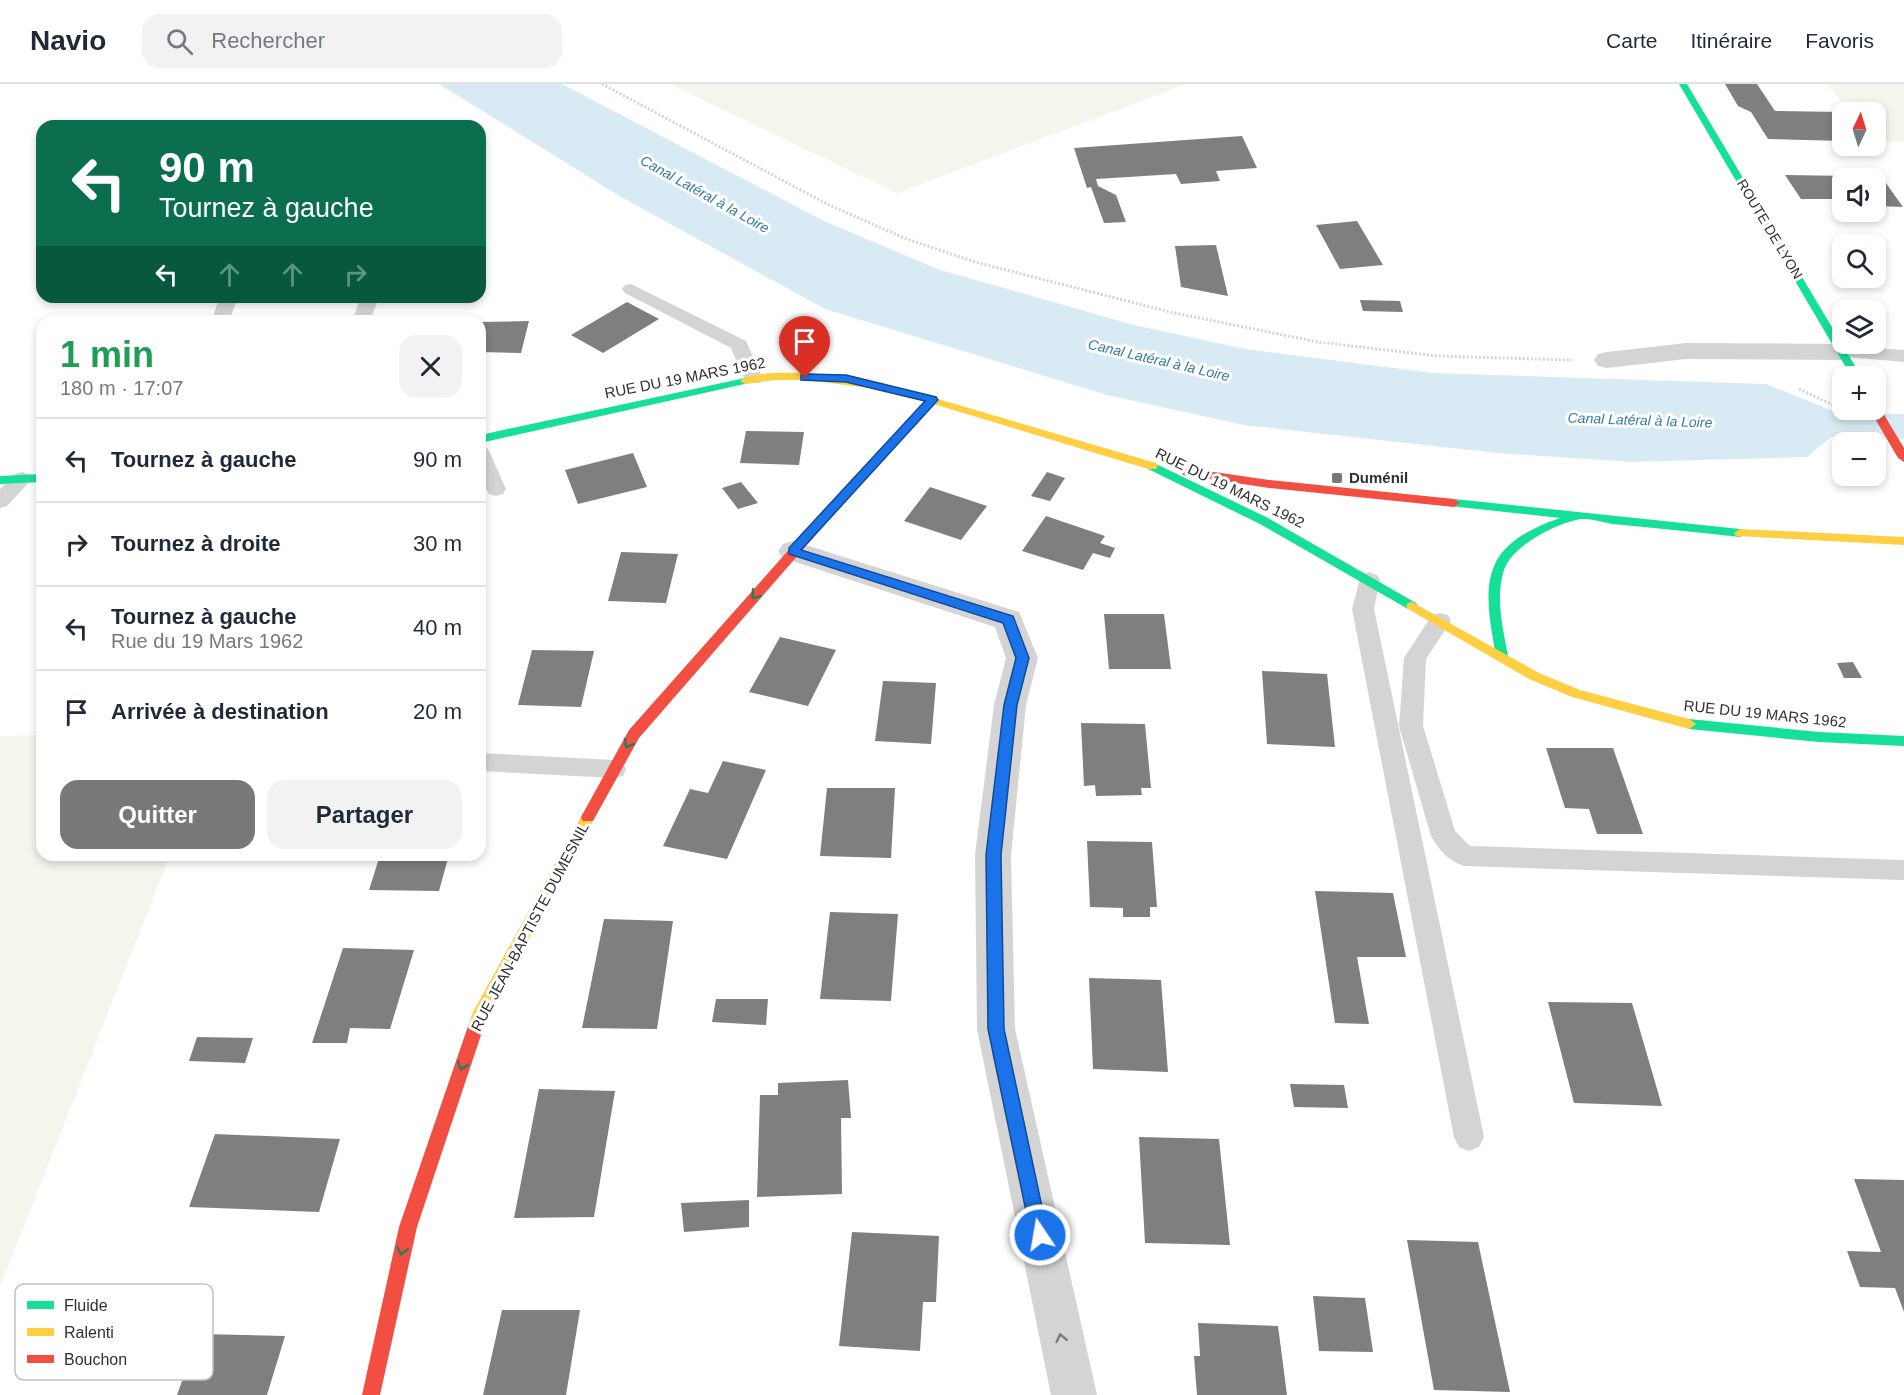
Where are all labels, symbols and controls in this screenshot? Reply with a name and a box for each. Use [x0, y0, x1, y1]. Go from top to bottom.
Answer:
search box [142, 14, 562, 68]
text: Navio [30, 25, 106, 56]
icon: search [163, 25, 196, 58]
text: Rechercher [211, 28, 325, 53]
text: Carte [1606, 29, 1657, 52]
text: Itinéraire [1690, 29, 1772, 52]
text: Favoris [1805, 29, 1874, 52]
north arrow [1832, 102, 1886, 156]
map controls [1832, 102, 1886, 486]
icon: left [60, 144, 138, 222]
text: 90 m [159, 144, 255, 191]
water label: Canal Latéral à la Loire [638, 152, 772, 236]
button: sound [1832, 168, 1886, 222]
street label: ROUTE DE LYON [1734, 176, 1806, 282]
text: Tournez à gauche [159, 193, 374, 223]
button: search [1832, 234, 1886, 288]
icon: left [150, 258, 183, 291]
icon: ahead [213, 258, 246, 291]
icon: ahead [276, 258, 309, 291]
icon: right [339, 258, 372, 291]
button: layers [1832, 300, 1886, 354]
pin [779, 316, 830, 378]
icon: arrive [788, 325, 821, 358]
text: 1 min [60, 334, 154, 375]
button: close [399, 335, 462, 398]
water label: Canal Latéral à la Loire [1087, 336, 1232, 384]
street label: RUE DU 19 MARS 1962 [603, 354, 767, 401]
button: + [1832, 366, 1886, 420]
text: 180 m · 17:07 [60, 377, 183, 399]
water label: Canal Latéral à la Loire [1567, 409, 1713, 431]
button: − [1832, 432, 1886, 486]
icon: left [60, 444, 93, 477]
street label: RUE DU 19 MARS 1962 [1153, 444, 1307, 531]
text: Tournez à gauche [111, 447, 296, 472]
text: 90 m [413, 447, 462, 472]
place label: Duménil [1349, 469, 1408, 486]
marker: Duménil [1330, 471, 1344, 485]
icon: right [60, 528, 93, 561]
text: Tournez à droite [111, 531, 281, 556]
text: 30 m [413, 531, 462, 556]
one-way arrow [751, 589, 762, 599]
text: Tournez à gauche [111, 604, 296, 629]
icon: left [60, 612, 93, 645]
text: 40 m [413, 615, 462, 640]
text: Rue du 19 Mars 1962 [111, 630, 303, 652]
icon: arrive [60, 696, 93, 729]
street label: RUE DU 19 MARS 1962 [1683, 697, 1847, 730]
text: Arrivée à destination [111, 699, 329, 724]
text: 20 m [413, 699, 462, 724]
one-way arrow [624, 738, 636, 748]
button: Quitter [60, 780, 255, 849]
button: Partager [267, 780, 462, 849]
street label: RUE JEAN-BAPTISTE DUMESNIL [467, 820, 592, 1034]
one-way arrow [457, 1060, 470, 1071]
position arrow [1008, 1203, 1072, 1267]
one-way arrow [397, 1246, 410, 1256]
legend [15, 1284, 213, 1380]
text: Fluide [64, 1297, 108, 1314]
text: Ralenti [64, 1324, 114, 1341]
one-way arrow [1056, 1333, 1069, 1343]
text: Bouchon [64, 1351, 127, 1368]

